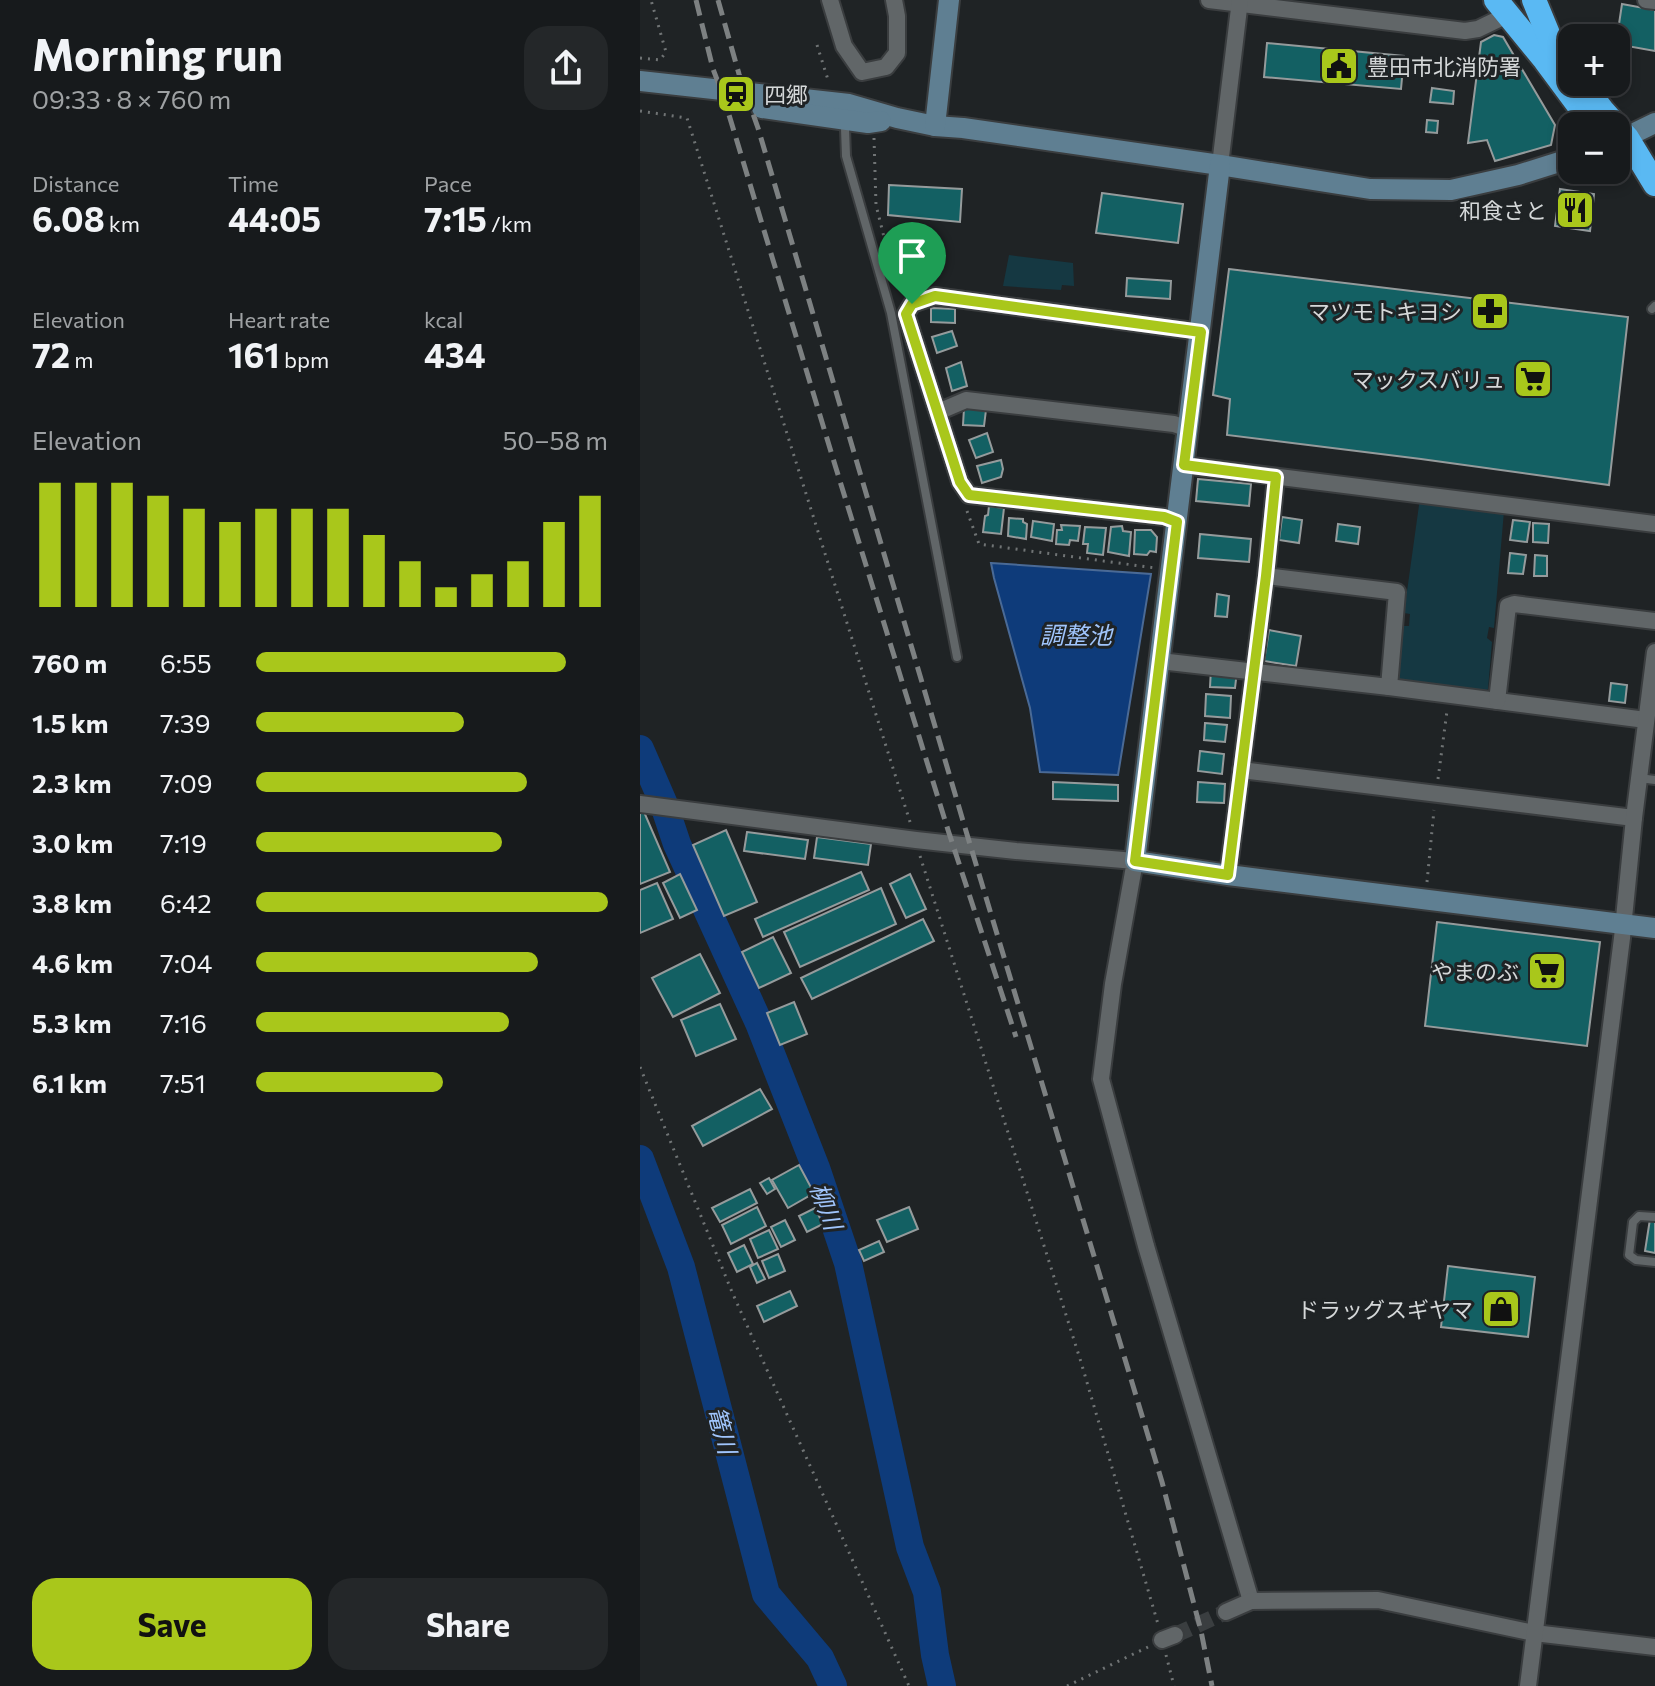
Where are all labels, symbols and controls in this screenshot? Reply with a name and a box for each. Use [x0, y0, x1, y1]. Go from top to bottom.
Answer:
map controls [1558, 24, 1630, 184]
button: + [1558, 24, 1630, 96]
text: Morning run [32, 26, 283, 80]
button: share [524, 26, 608, 110]
public building icon: 豊田市北消防署 [1318, 45, 1360, 87]
place label: 豊田市北消防署 [1367, 53, 1521, 80]
station icon: 四郷 [715, 73, 757, 115]
place label: 四郷 [764, 81, 808, 108]
text: 09:33 · 8 × 760 m [32, 83, 231, 114]
button: − [1558, 112, 1630, 184]
text: Distance [32, 170, 119, 197]
text: Time [228, 170, 279, 197]
text: Pace [424, 170, 472, 197]
restaurant icon: 和食さと [1554, 189, 1596, 231]
text: 6.08 [32, 197, 105, 239]
text: 44:05 [228, 197, 321, 239]
text: 7:15 [424, 197, 487, 239]
place label: 和食さと [1459, 197, 1547, 224]
text: km [105, 210, 140, 237]
text: /km [487, 210, 532, 237]
pin [878, 222, 946, 304]
icon: arrive [890, 234, 934, 278]
pharmacy icon: マツモトキヨシ [1469, 290, 1511, 332]
place label: マツモトキヨシ [1308, 298, 1462, 325]
text: Elevation [32, 306, 125, 333]
text: Heart rate [228, 306, 330, 333]
text: kcal [424, 306, 463, 333]
text: 72 [32, 333, 70, 375]
text: 161 [228, 333, 280, 375]
text: 434 [424, 333, 486, 375]
text: m [70, 346, 93, 373]
text: bpm [280, 346, 329, 373]
supermarket icon: マックスバリュ [1512, 358, 1554, 400]
place label: マックスバリュ [1352, 366, 1505, 393]
text: Elevation [32, 424, 142, 455]
text: 50–58 m [502, 424, 608, 455]
water label: 調整池 [1040, 620, 1114, 649]
text: 760 m [32, 647, 107, 678]
text: 6:55 [160, 647, 212, 678]
text: 1.5 km [32, 707, 108, 738]
text: 7:39 [160, 707, 210, 738]
text: 2.3 km [32, 767, 111, 798]
text: 7:09 [160, 767, 213, 798]
text: 3.0 km [32, 827, 113, 858]
text: 7:19 [160, 827, 207, 858]
text: 3.8 km [32, 887, 112, 918]
text: 6:42 [160, 887, 212, 918]
text: 4.6 km [32, 947, 113, 978]
text: 7:04 [160, 947, 212, 978]
supermarket icon: やまのぶ [1526, 950, 1568, 992]
place label: やまのぶ [1431, 958, 1519, 985]
text: 5.3 km [32, 1007, 111, 1038]
text: 7:16 [160, 1007, 207, 1038]
text: 6.1 km [32, 1067, 107, 1098]
text: 7:51 [160, 1067, 206, 1098]
water label: 柳川 [805, 1178, 850, 1236]
shop icon: ドラッグスギヤマ [1480, 1288, 1522, 1330]
place label: ドラッグスギヤマ [1297, 1296, 1473, 1323]
water label: 篭川 [703, 1403, 744, 1460]
button: Save [32, 1578, 312, 1670]
button: Share [328, 1578, 608, 1670]

